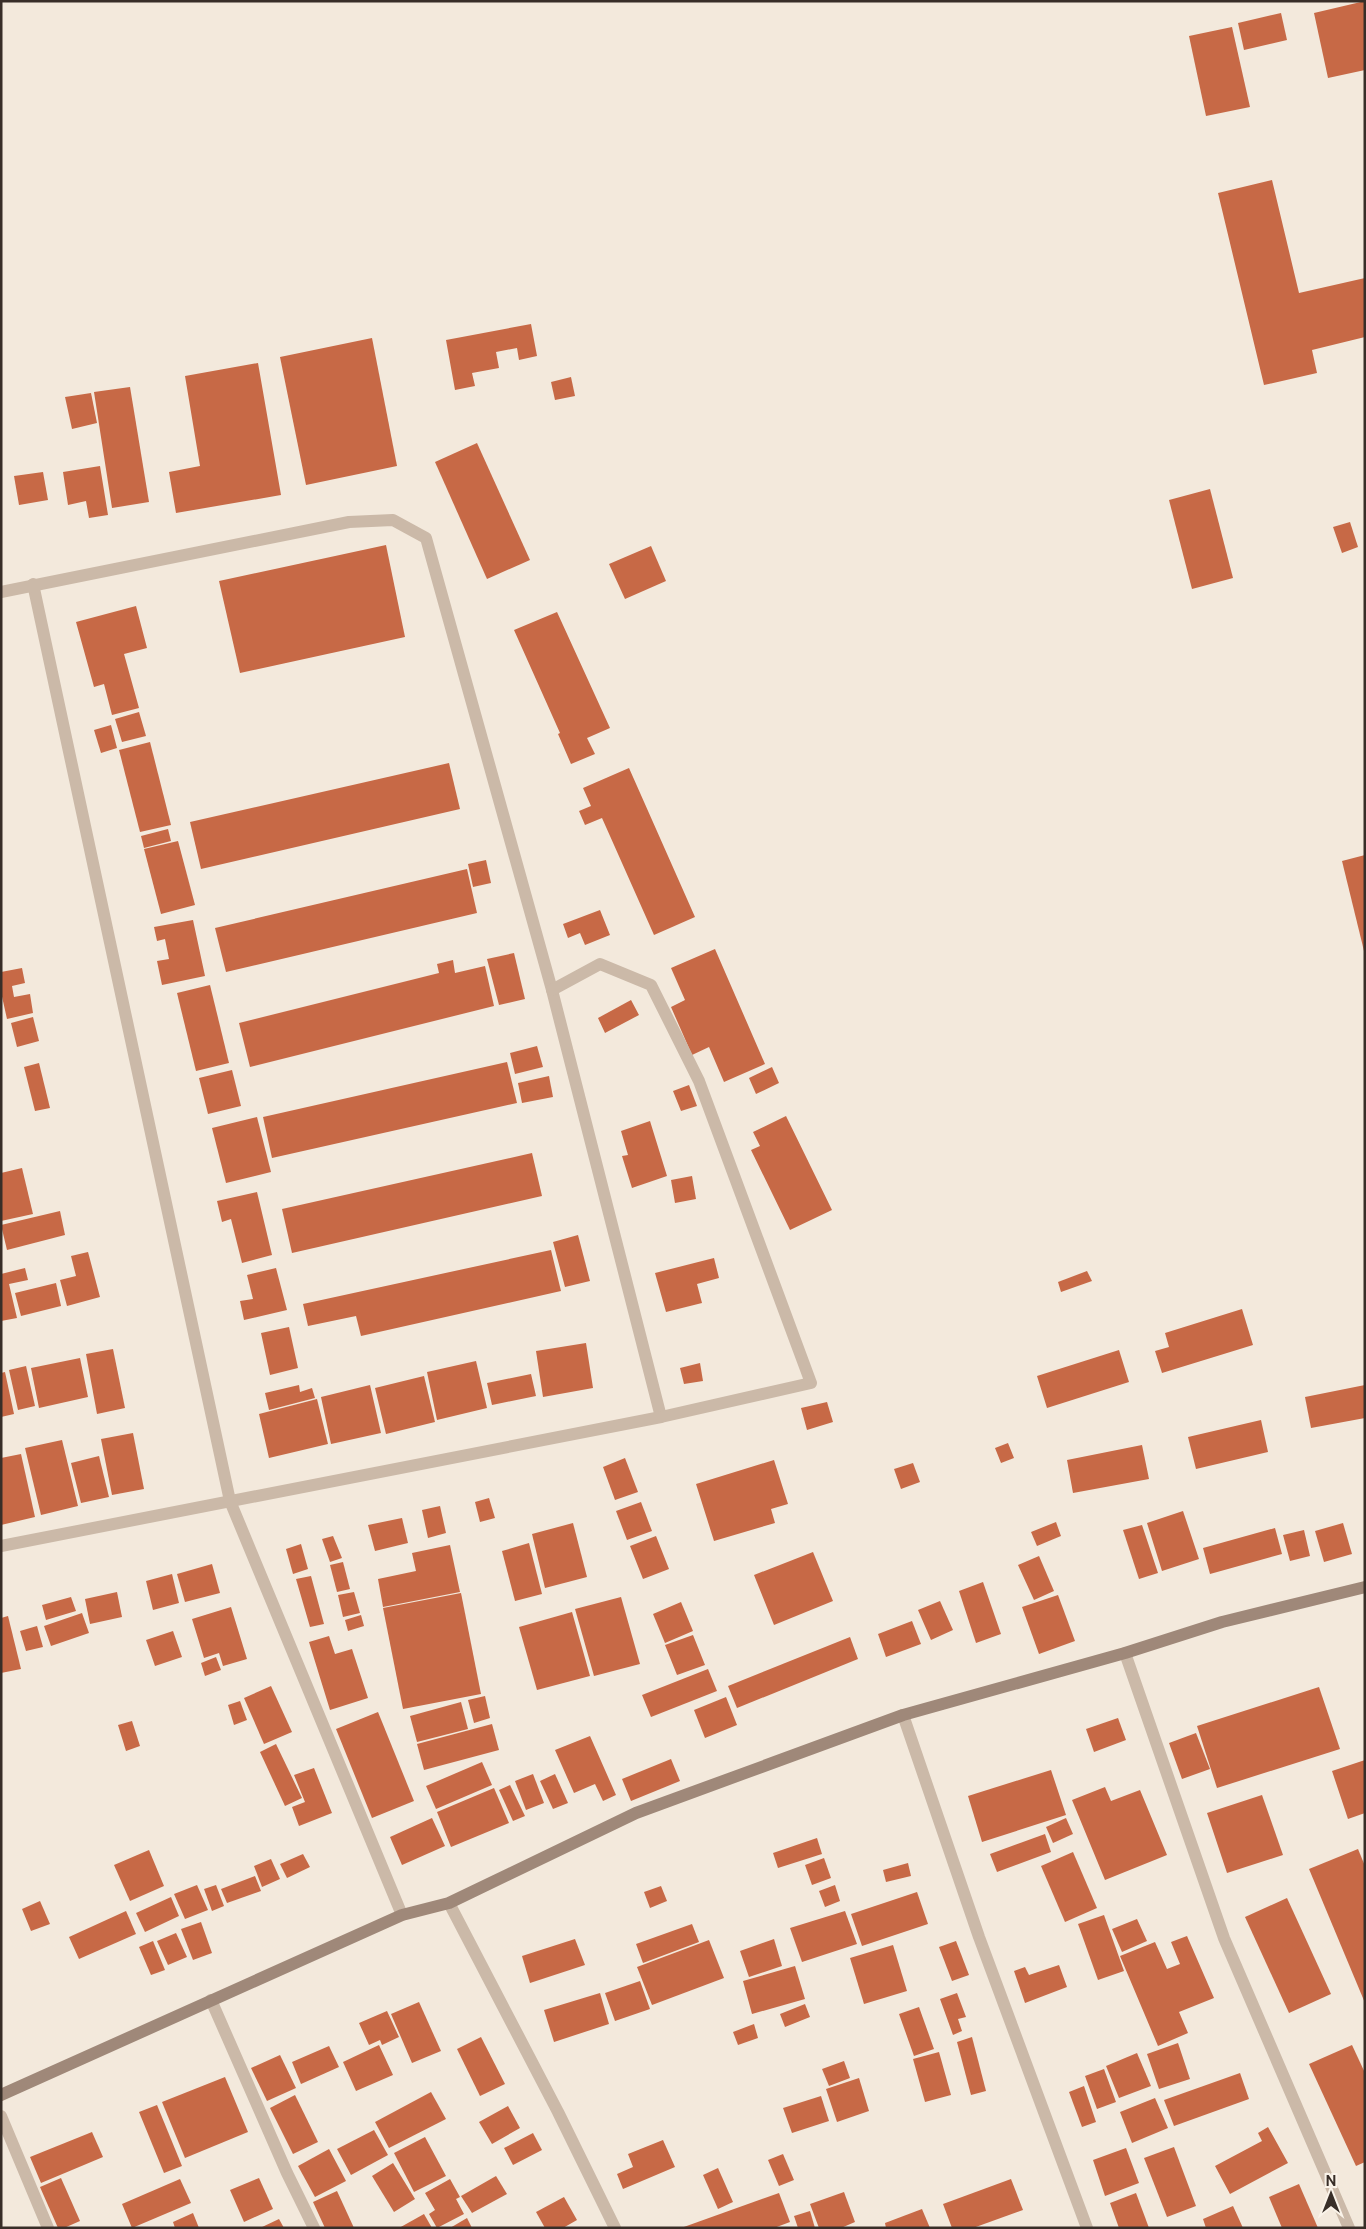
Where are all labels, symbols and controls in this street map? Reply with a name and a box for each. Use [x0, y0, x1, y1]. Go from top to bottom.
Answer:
north arrow [1306, 2169, 1356, 2219]
text: N [1326, 2173, 1336, 2189]

